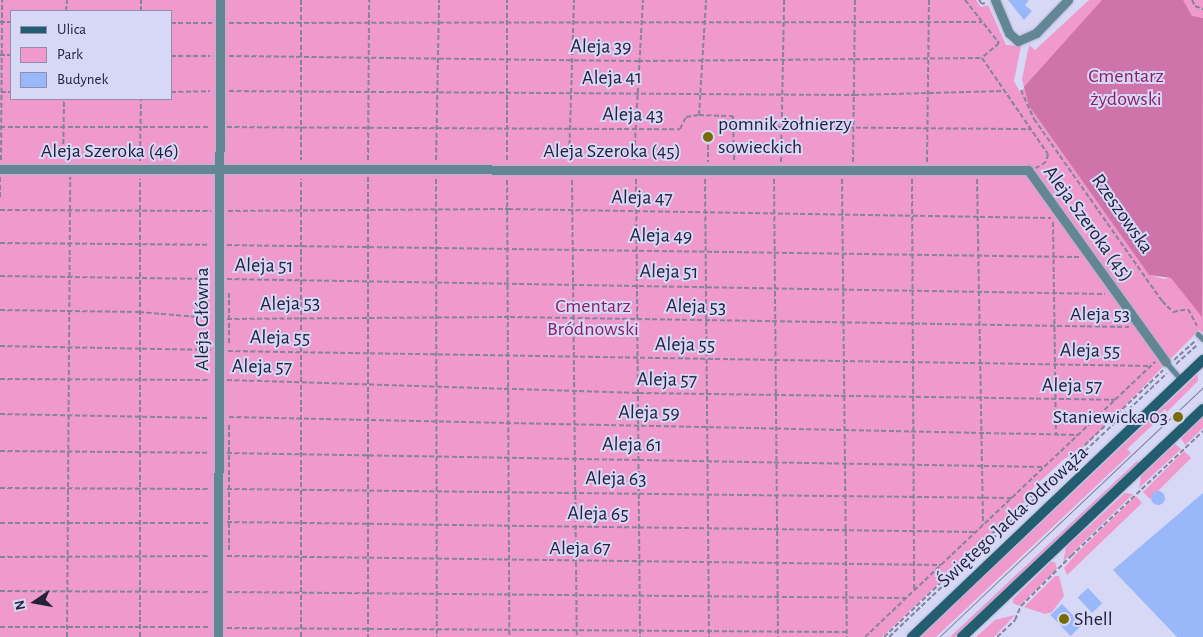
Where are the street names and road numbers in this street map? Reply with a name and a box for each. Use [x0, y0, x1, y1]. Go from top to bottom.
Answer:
street label: Aleja 39 [570, 34, 632, 60]
street label: Aleja 41 [582, 65, 642, 91]
street label: Aleja 43 [602, 102, 664, 128]
street label: Aleja Szeroka (46) [41, 139, 179, 163]
street label: Aleja Szeroka (45) [543, 139, 681, 163]
street label: Aleja Szeroka (45) [1038, 161, 1138, 287]
street label: Rzeszowska [1086, 169, 1158, 259]
street label: Aleja 47 [611, 185, 673, 211]
street label: Aleja 49 [630, 223, 692, 249]
street label: Aleja 51 [234, 253, 294, 279]
street label: Aleja 51 [639, 259, 699, 285]
street label: Aleja Główna [190, 267, 214, 371]
street label: Aleja 53 [260, 291, 320, 317]
street label: Aleja 53 [666, 294, 726, 320]
street label: Aleja 53 [1070, 302, 1130, 326]
street label: Aleja 55 [250, 325, 310, 351]
street label: Aleja 55 [655, 332, 715, 358]
street label: Aleja 55 [1060, 338, 1120, 364]
street label: Aleja 57 [232, 354, 292, 380]
street label: Aleja 57 [637, 367, 697, 393]
street label: Aleja 57 [1042, 373, 1102, 399]
street label: Aleja 59 [618, 400, 680, 426]
street label: Aleja 61 [602, 432, 662, 458]
street label: Świętego Jacka Odrowąża [933, 441, 1093, 593]
street label: Aleja 63 [585, 466, 647, 492]
street label: Aleja 65 [567, 501, 629, 527]
street label: Aleja 67 [549, 536, 611, 560]

